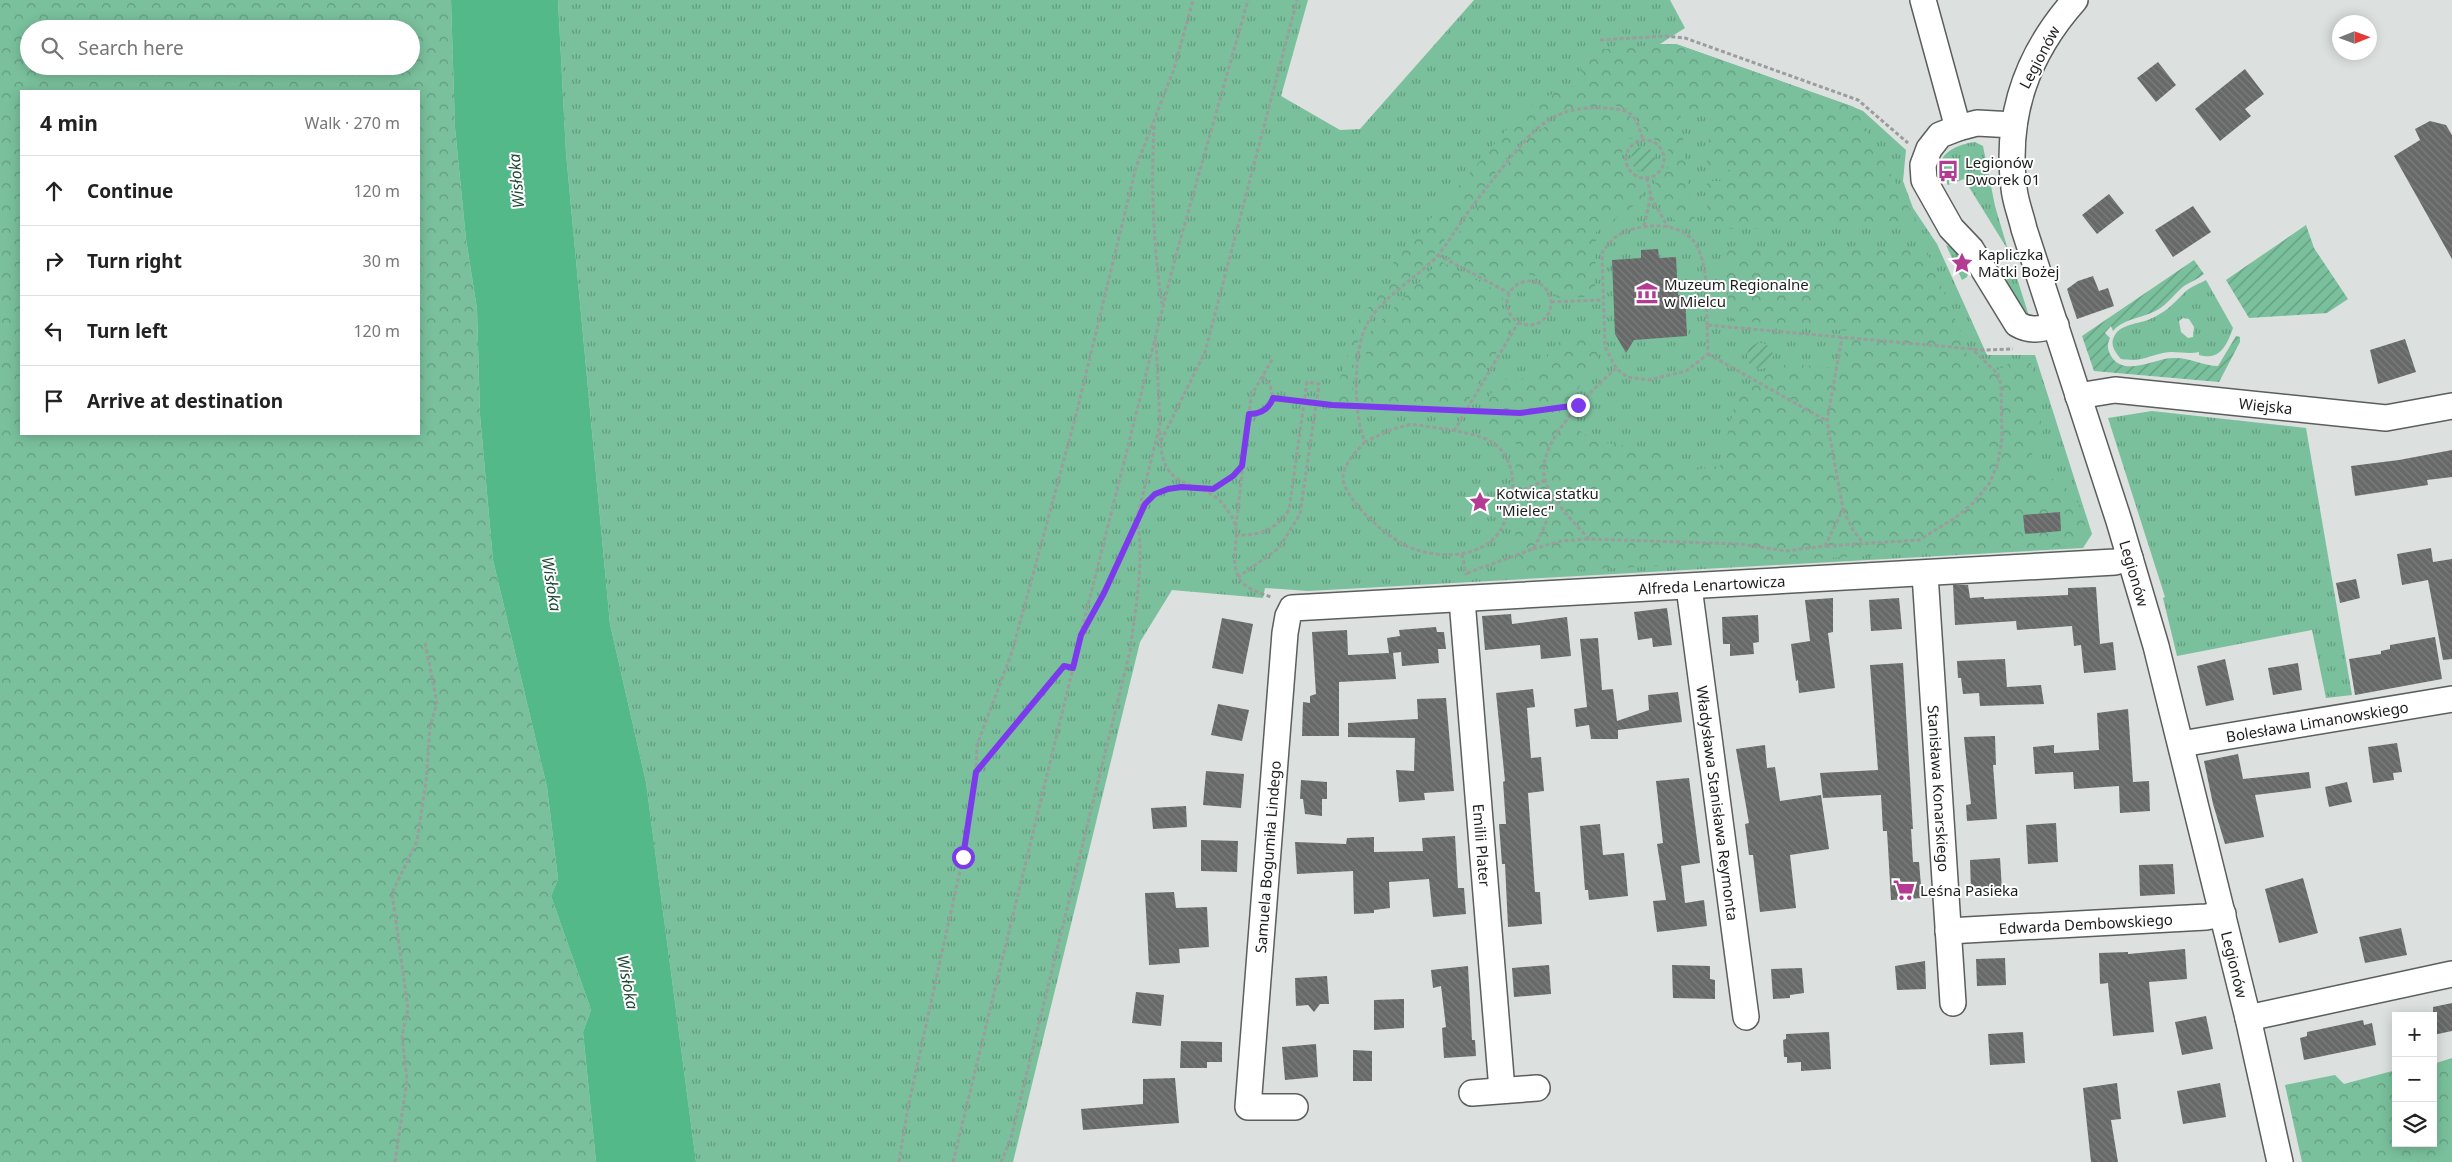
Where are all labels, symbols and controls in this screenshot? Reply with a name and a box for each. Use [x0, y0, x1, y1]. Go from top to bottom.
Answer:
north arrow [2332, 15, 2377, 60]
search box [20, 20, 420, 75]
street label: Legionów [2014, 22, 2064, 92]
icon: search [38, 34, 66, 62]
text: Search here [78, 35, 184, 61]
text: 4 min [40, 109, 98, 137]
text: Walk · 270 m [305, 112, 400, 134]
place label: Legionów Dworek 01 [1965, 152, 2040, 189]
water label: Wisłoka [503, 153, 529, 209]
bus stop icon: Legionów Dworek 01 [1935, 158, 1961, 184]
icon: ahead [40, 177, 68, 205]
text: Continue [87, 178, 173, 204]
text: 120 m [353, 180, 400, 202]
place label: Kapliczka Matki Bożej [1978, 244, 2059, 281]
icon: right [40, 247, 68, 275]
text: Turn right [87, 248, 182, 274]
text: 30 m [363, 250, 400, 272]
place icon: Kapliczka Matki Bożej [1949, 250, 1975, 276]
place label: Muzeum Regionalne w Mielcu [1664, 274, 1809, 311]
museum icon: Muzeum Regionalne w Mielcu [1634, 280, 1660, 306]
icon: left [40, 317, 68, 345]
text: Turn left [87, 318, 168, 344]
text: 120 m [353, 320, 400, 342]
icon: arrive [40, 387, 68, 415]
text: Arrive at destination [87, 388, 283, 414]
street label: Wiejska [2238, 393, 2293, 418]
route end [1567, 394, 1590, 417]
place label: Kotwica statku "Mielec" [1496, 483, 1599, 520]
place icon: Kotwica statku "Mielec" [1467, 489, 1493, 515]
street label: Legionów [2115, 538, 2154, 609]
water label: Wisłoka [537, 555, 567, 613]
street label: Alfreda Lenartowicza [1638, 570, 1786, 599]
street label: Władysława Stanisława Reymonta [1692, 684, 1743, 922]
street label: Bolesława Limanowskiego [2224, 696, 2410, 746]
street label: Stanisława Konarskiego [1924, 705, 1954, 873]
street label: Samuela Bogumiła Lindego [1250, 760, 1285, 954]
street label: Emilii Plater [1469, 803, 1495, 887]
route start [952, 846, 975, 869]
supermarket icon: Leśna Pasieka [1891, 877, 1917, 903]
place label: Leśna Pasieka [1920, 880, 2019, 900]
street label: Edwarda Dembowskiego [1998, 909, 2173, 938]
street label: Legionów [2217, 929, 2253, 1000]
water label: Wisłoka [612, 953, 644, 1011]
map controls [2392, 1012, 2437, 1147]
button: + [2392, 1012, 2437, 1057]
button: − [2392, 1057, 2437, 1102]
button: layers [2392, 1102, 2437, 1147]

